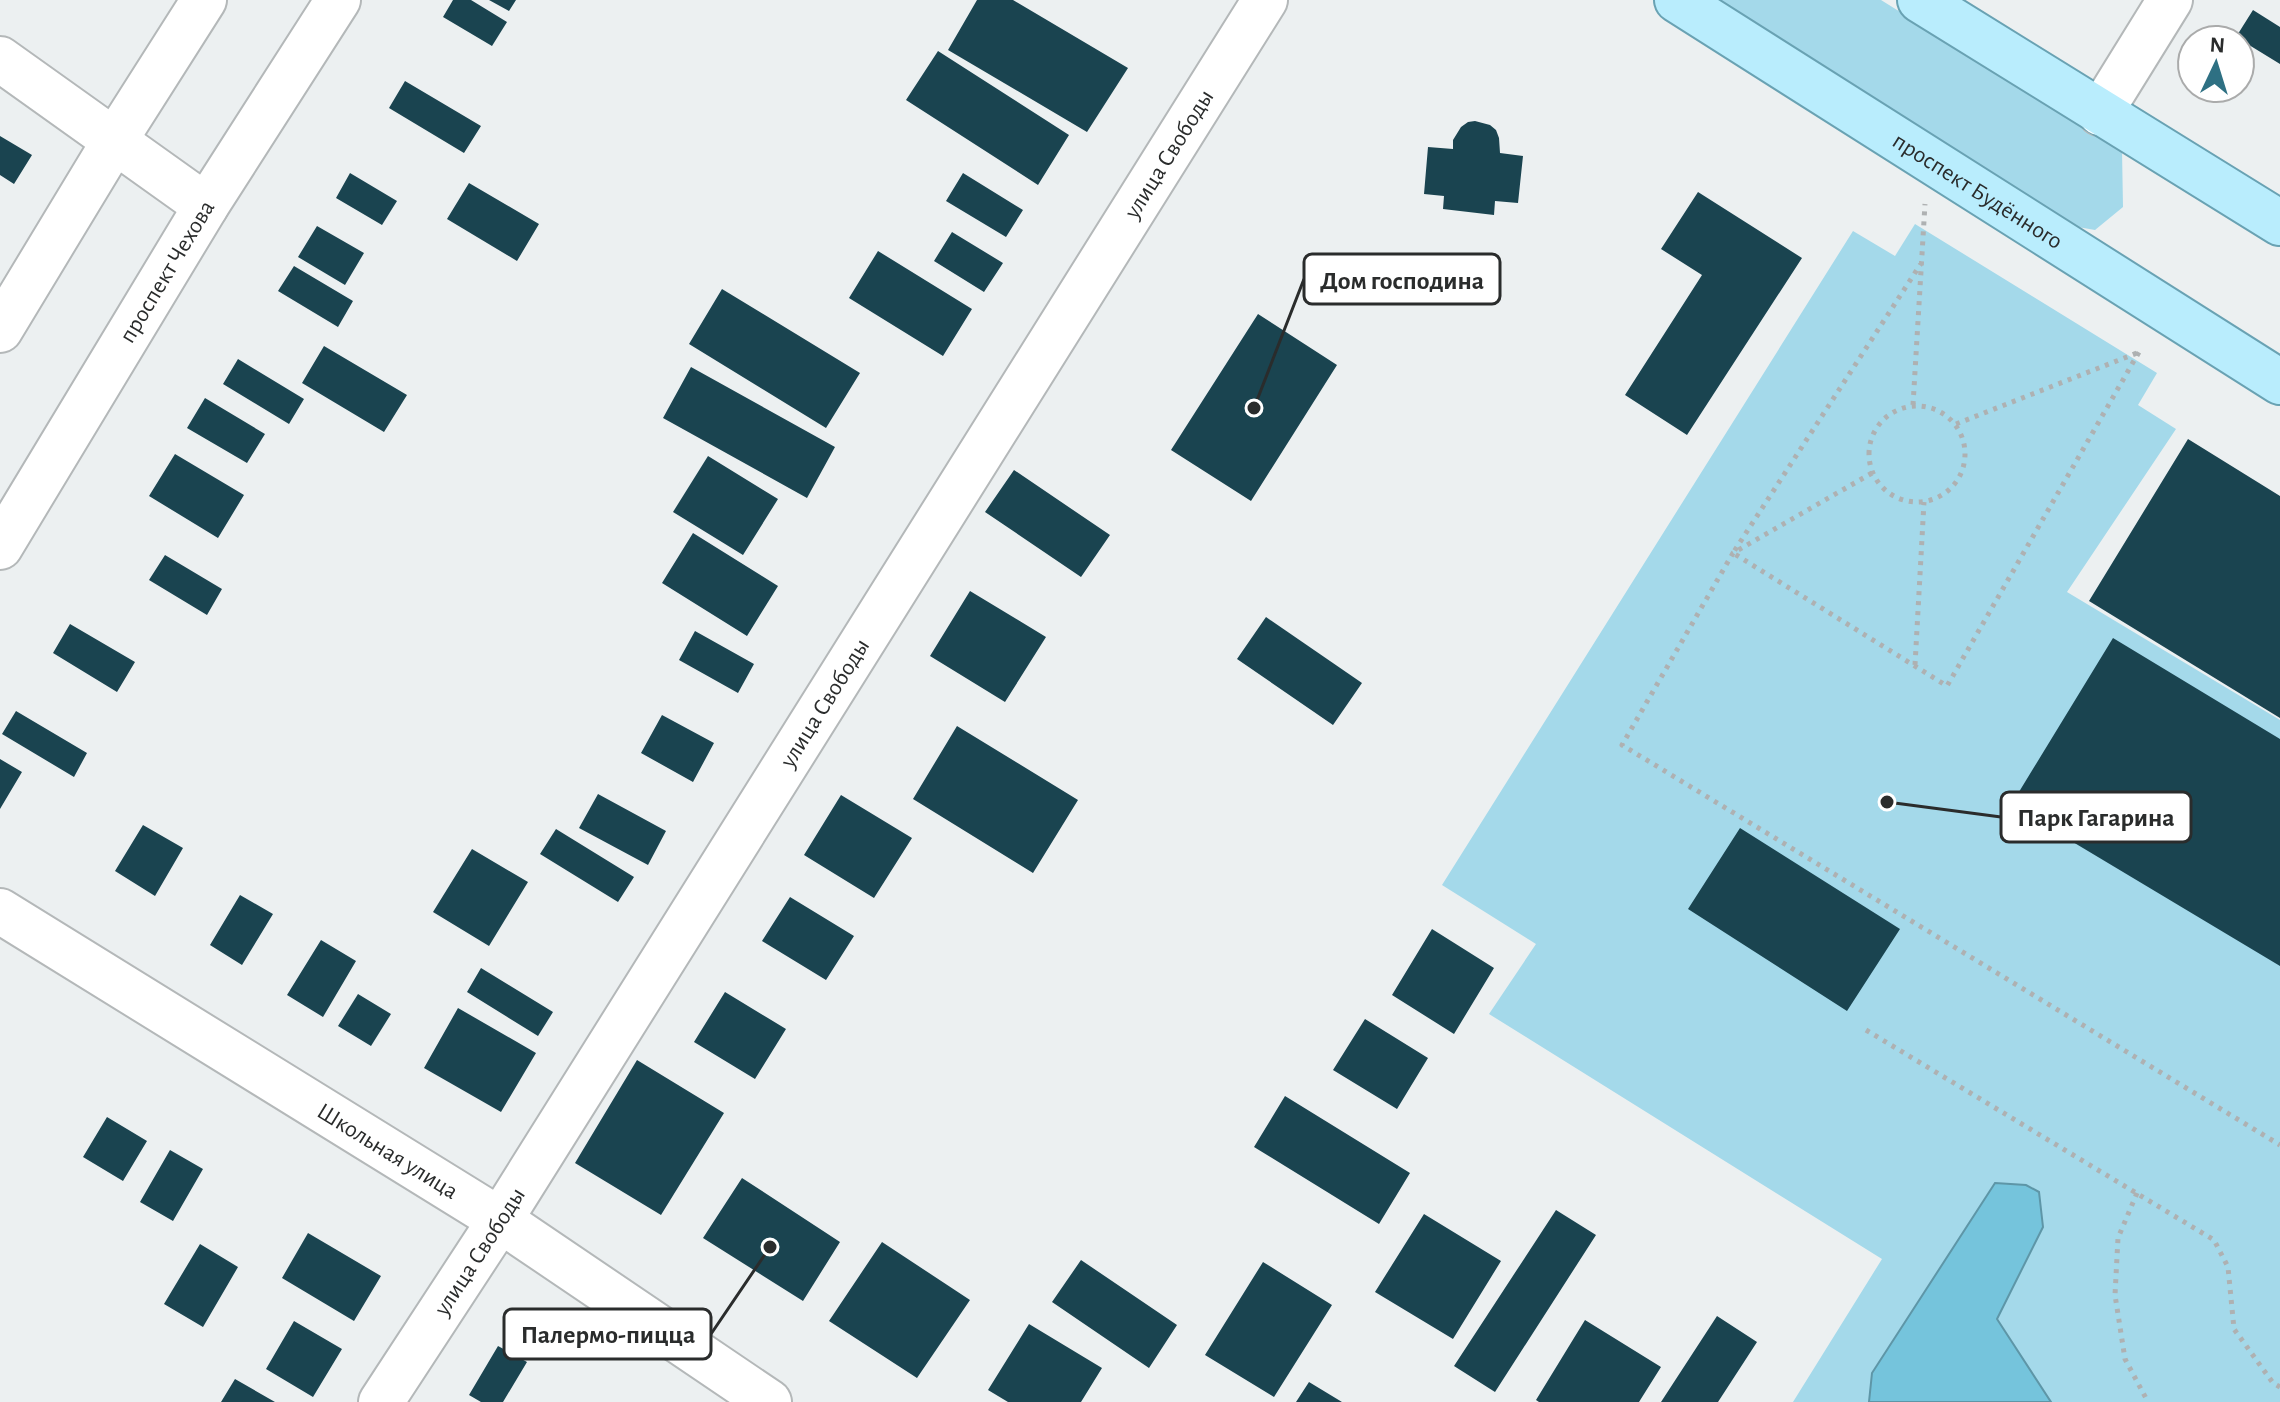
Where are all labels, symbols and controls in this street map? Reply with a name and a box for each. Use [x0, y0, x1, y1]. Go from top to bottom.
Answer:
north arrow [2176, 24, 2256, 104]
text: N [2209, 34, 2226, 57]
street label: улица Свободы [1120, 86, 1219, 224]
street label: проспект Будённого [1888, 129, 2066, 254]
street label: проспект Чехова [115, 197, 219, 347]
callout: Дом господина [1304, 254, 1500, 304]
text: Дом господина [1320, 268, 1484, 294]
street label: улица Свободы [775, 635, 874, 773]
callout: Парк Гагарина [2001, 792, 2191, 842]
text: Парк Гагарина [2017, 805, 2175, 831]
street label: Школьная улица [313, 1099, 462, 1204]
street label: улица Свободы [430, 1184, 530, 1321]
callout: Палермо-пицца [504, 1309, 711, 1359]
text: Палермо-пицца [521, 1322, 695, 1348]

